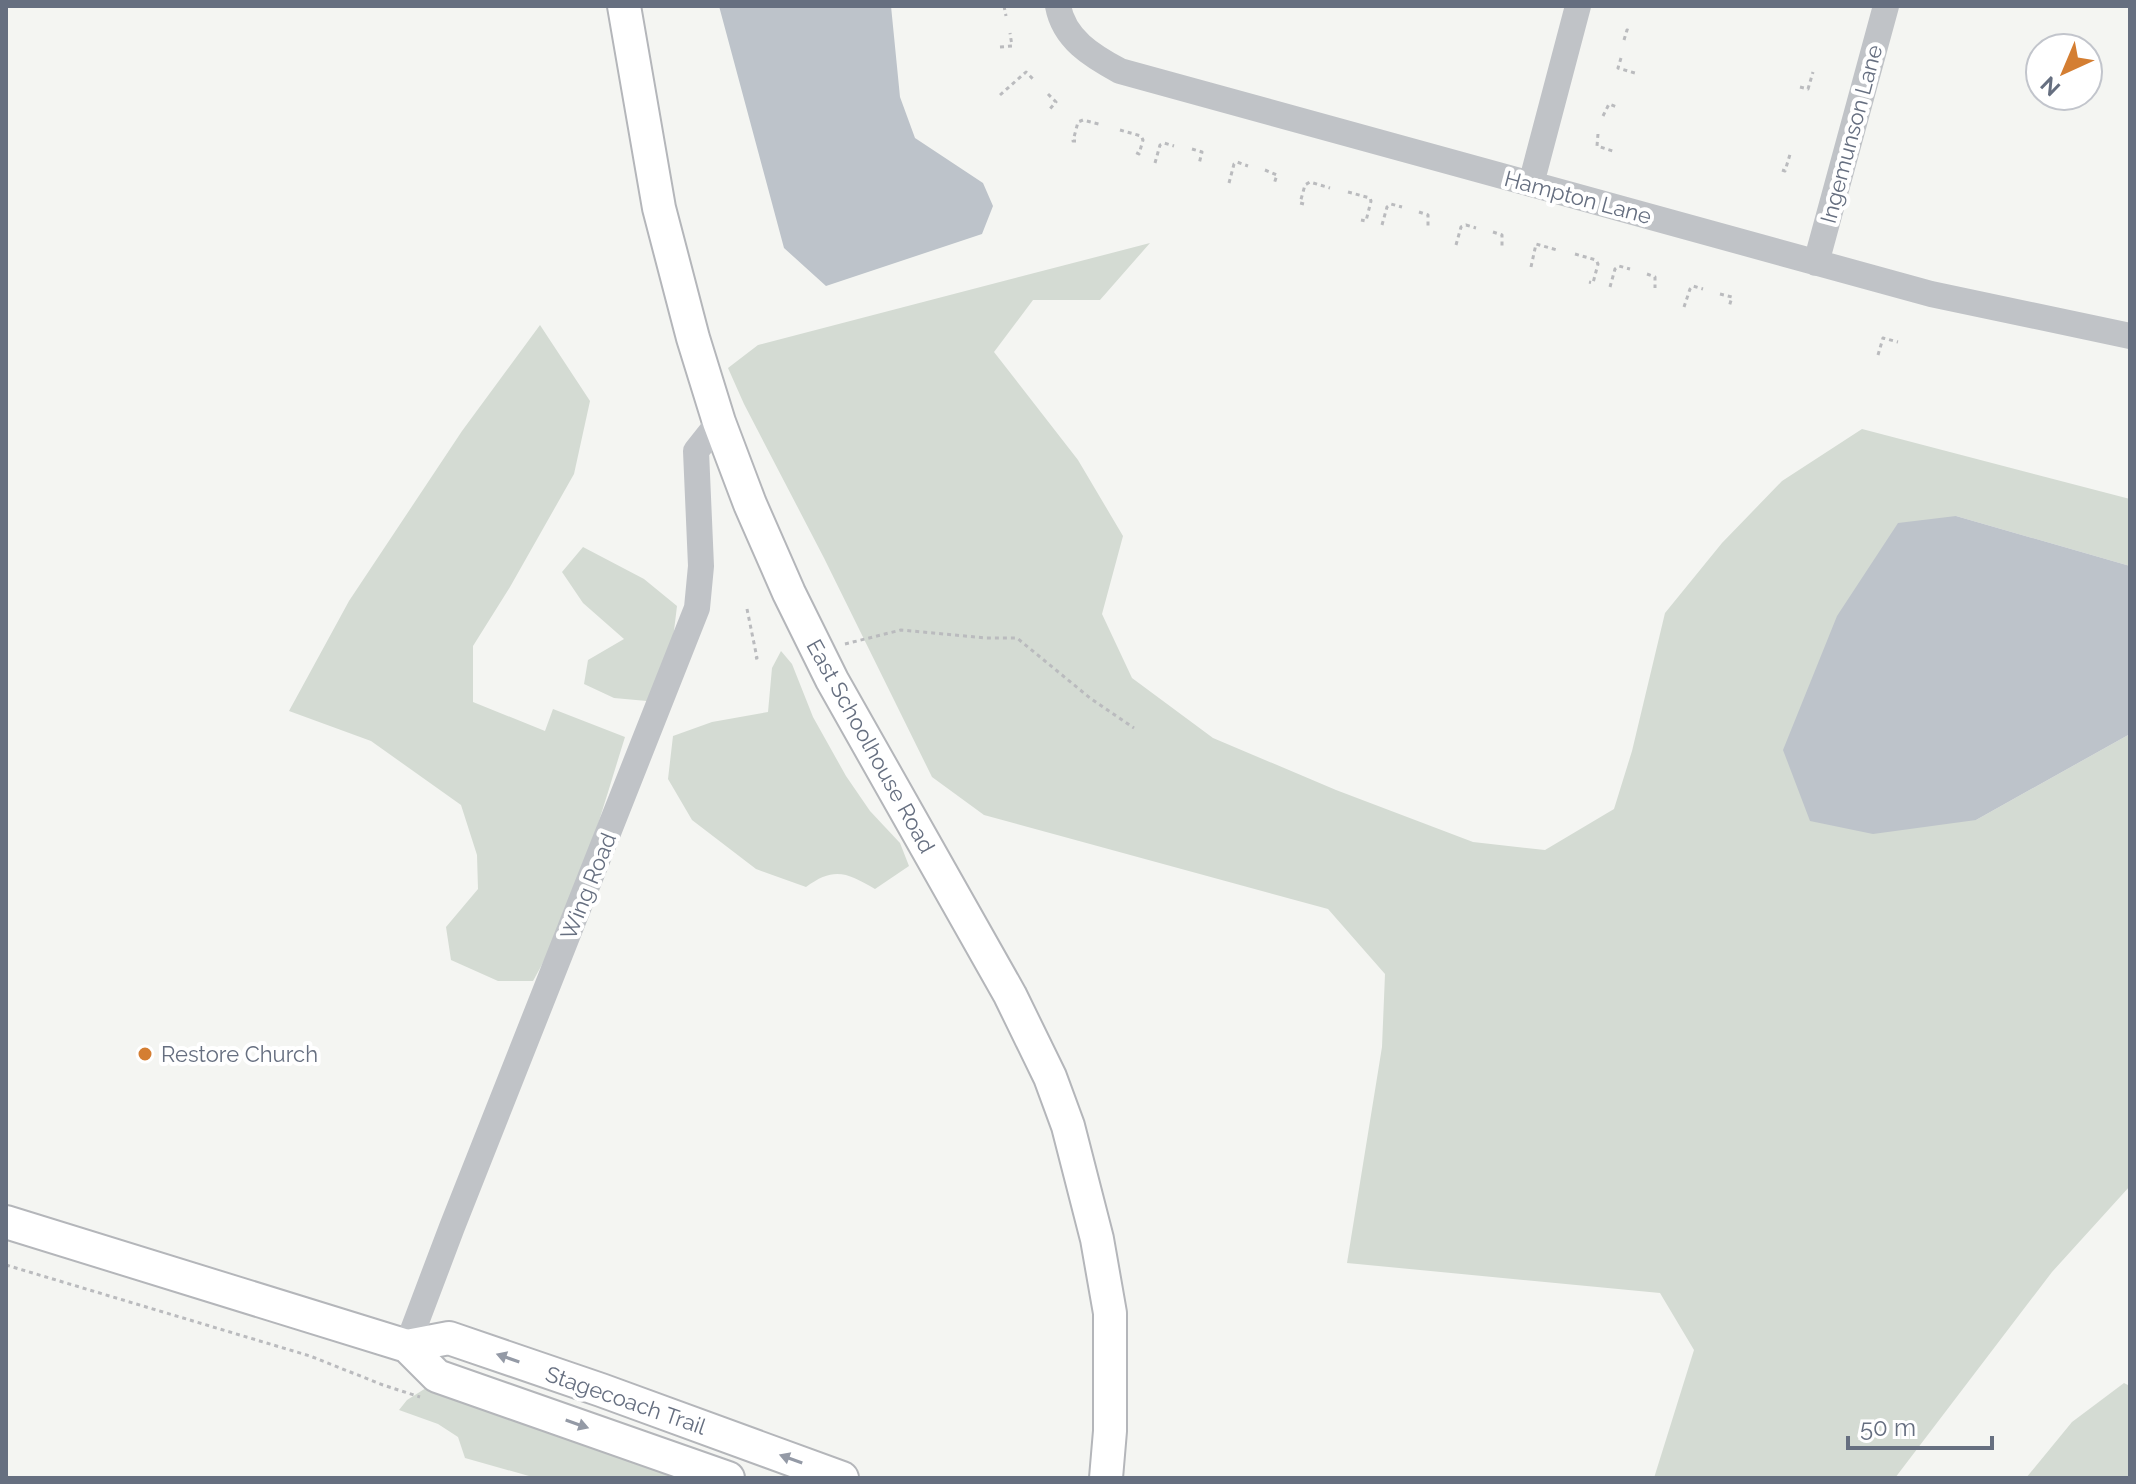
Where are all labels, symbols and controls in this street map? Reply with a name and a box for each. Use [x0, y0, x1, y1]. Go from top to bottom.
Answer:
north arrow [2024, 32, 2104, 112]
street label: Ingemunson Lane [1815, 42, 1887, 226]
text: N [2035, 71, 2065, 102]
street label: Hampton Lane [1502, 165, 1654, 229]
street label: East Schoolhouse Road [801, 635, 941, 857]
street label: Wing Road [555, 829, 621, 943]
place label: Restore Church [161, 1041, 318, 1067]
marker: Restore Church [136, 1045, 154, 1063]
one-way arrow [496, 1352, 520, 1364]
street label: Stagecoach Trail [542, 1360, 710, 1440]
scale bar [1848, 1400, 1992, 1450]
text: 50 m [1860, 1413, 1916, 1442]
one-way arrow [565, 1418, 589, 1430]
one-way arrow [779, 1452, 803, 1465]

